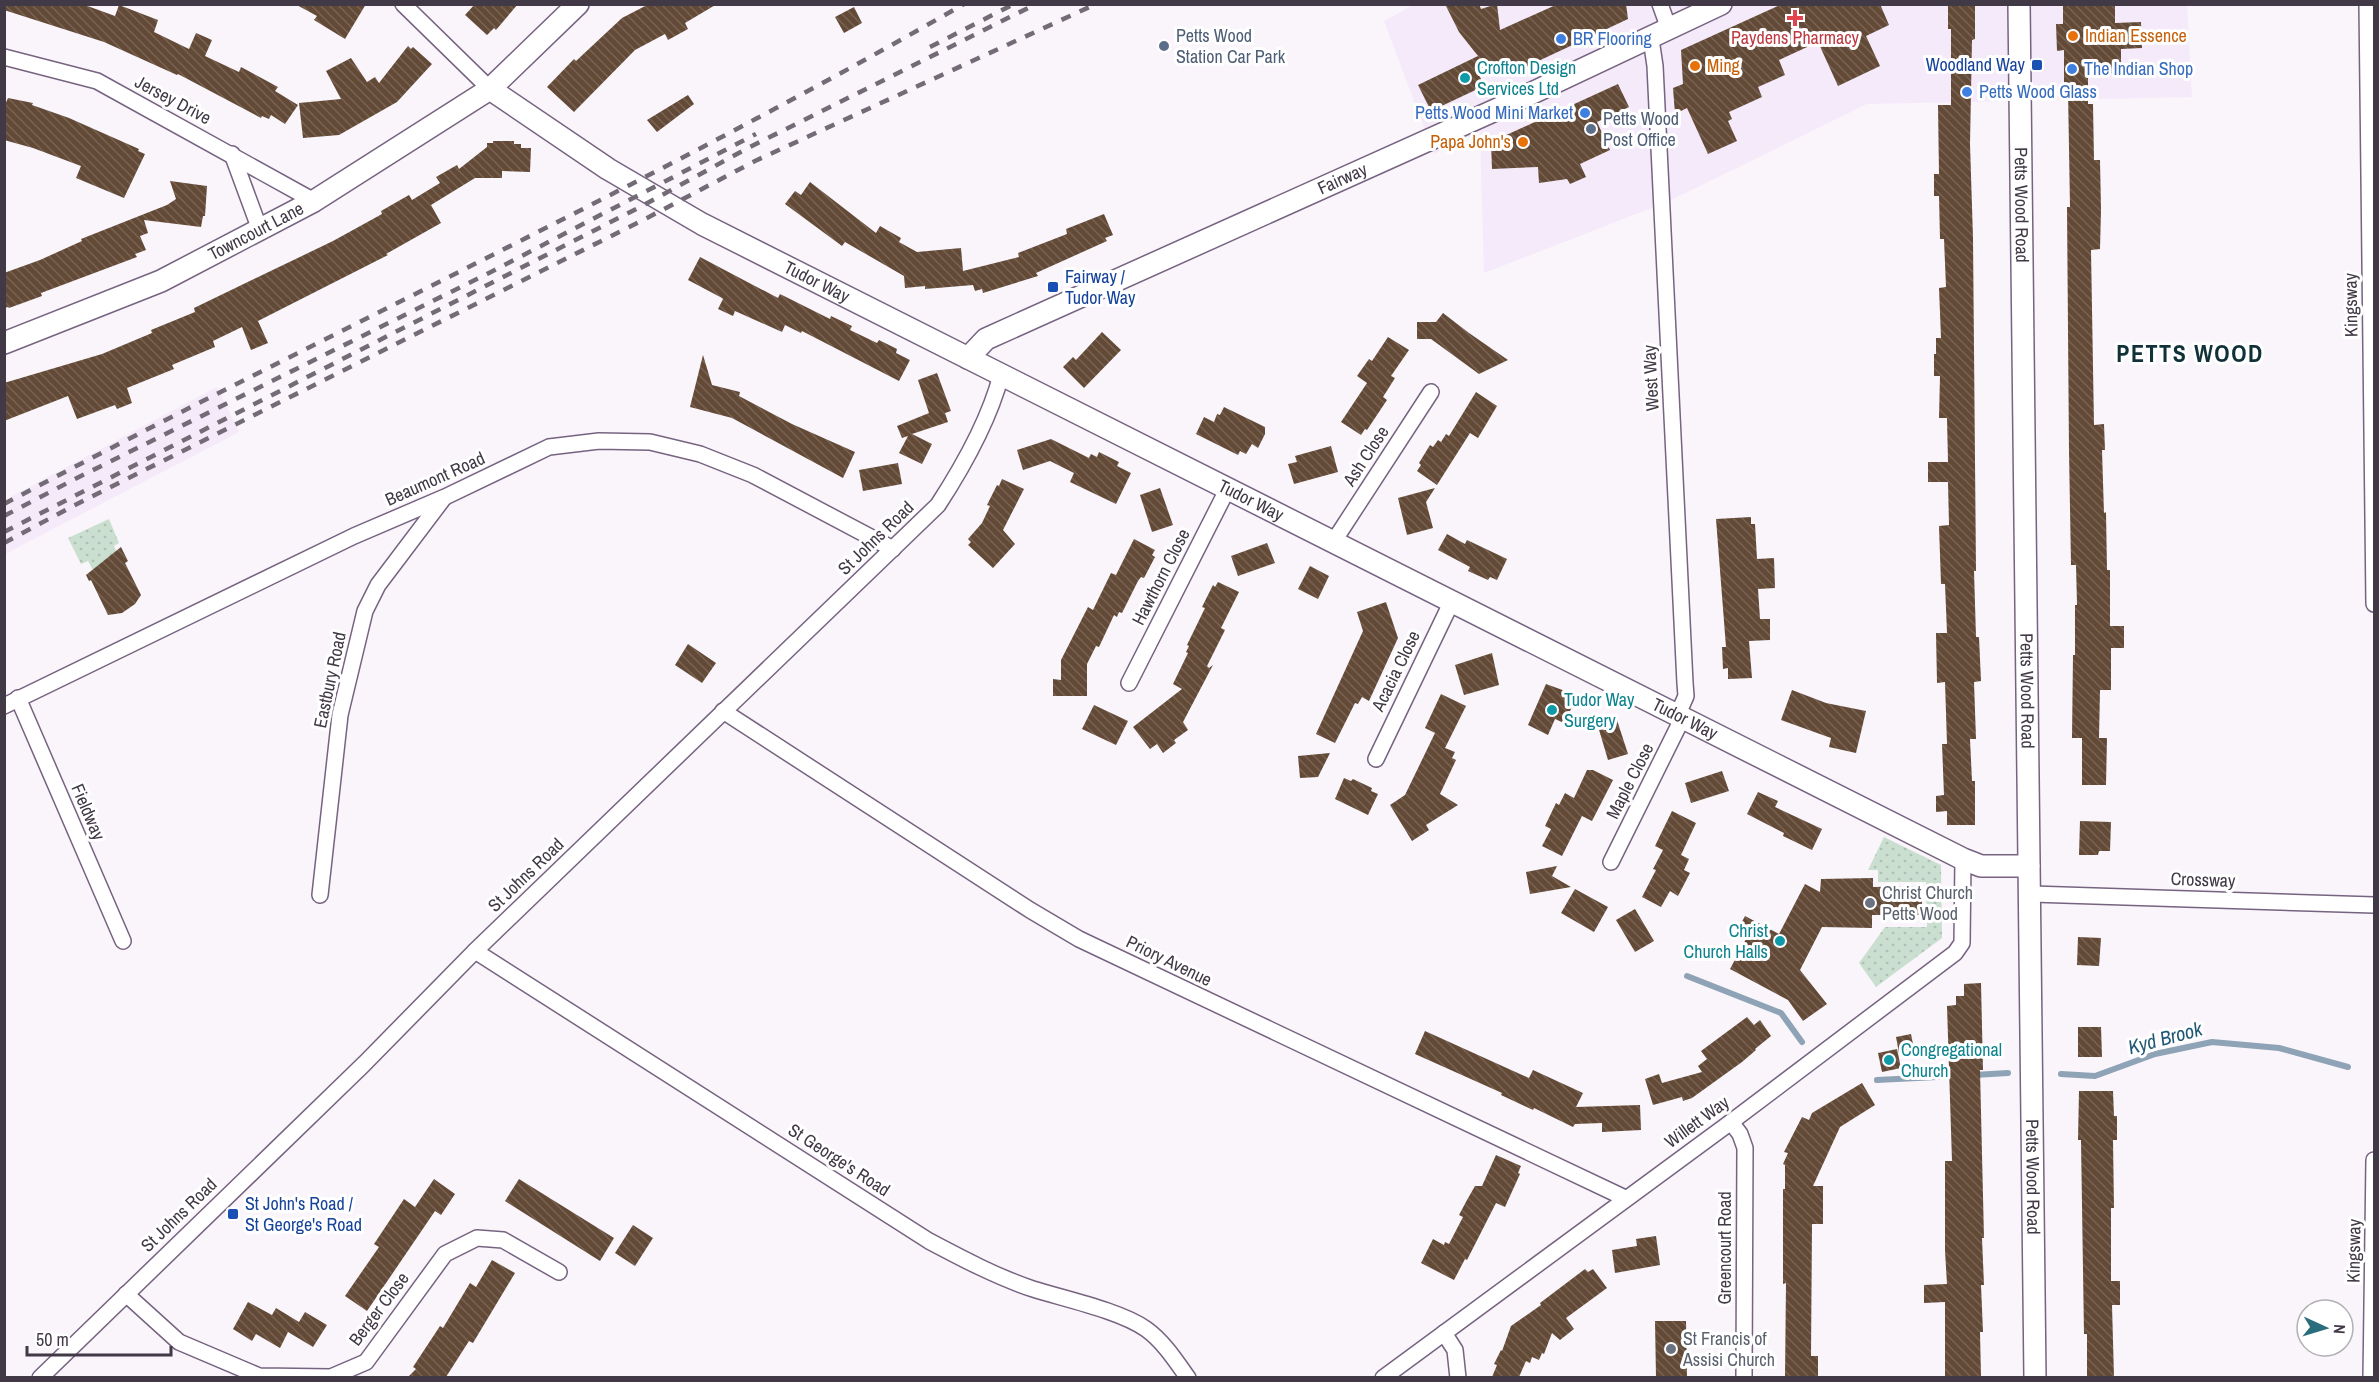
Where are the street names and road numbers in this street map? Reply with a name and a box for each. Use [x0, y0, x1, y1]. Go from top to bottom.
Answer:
street label: Jersey Drive [131, 69, 216, 130]
street label: Petts Wood Road [2009, 147, 2035, 263]
street label: Fairway [1314, 156, 1372, 200]
street label: Towncourt Lane [204, 196, 308, 266]
street label: Tudor Way [780, 254, 855, 309]
street label: Kingsway [2337, 272, 2364, 337]
street label: West Way [1636, 344, 1665, 412]
street label: Ash Close [1336, 421, 1394, 492]
street label: Beaumont Road [381, 445, 489, 512]
street label: Tudor Way [1214, 473, 1289, 527]
street label: St Johns Road [832, 495, 919, 580]
street label: Hawthorn Close [1126, 524, 1196, 629]
street label: Acacia Close [1365, 626, 1426, 716]
street label: Eastbury Road [307, 630, 352, 730]
street label: Petts Wood Road [2014, 633, 2041, 749]
street label: Tudor Way [1648, 692, 1723, 746]
street label: Maple Close [1600, 739, 1659, 823]
street label: Fieldway [65, 780, 112, 844]
street label: St Johns Road [482, 832, 569, 917]
street label: Crossway [2170, 866, 2236, 893]
street label: Priory Avenue [1122, 929, 1216, 992]
street label: Willett Way [1659, 1089, 1735, 1153]
street label: St George's Road [783, 1117, 895, 1202]
street label: Petts Wood Road [2020, 1119, 2046, 1235]
street label: St Johns Road [135, 1172, 222, 1257]
street label: Greencourt Road [1712, 1191, 1737, 1305]
street label: Kingsway [2340, 1218, 2367, 1283]
street label: Berger Close [343, 1267, 415, 1351]

